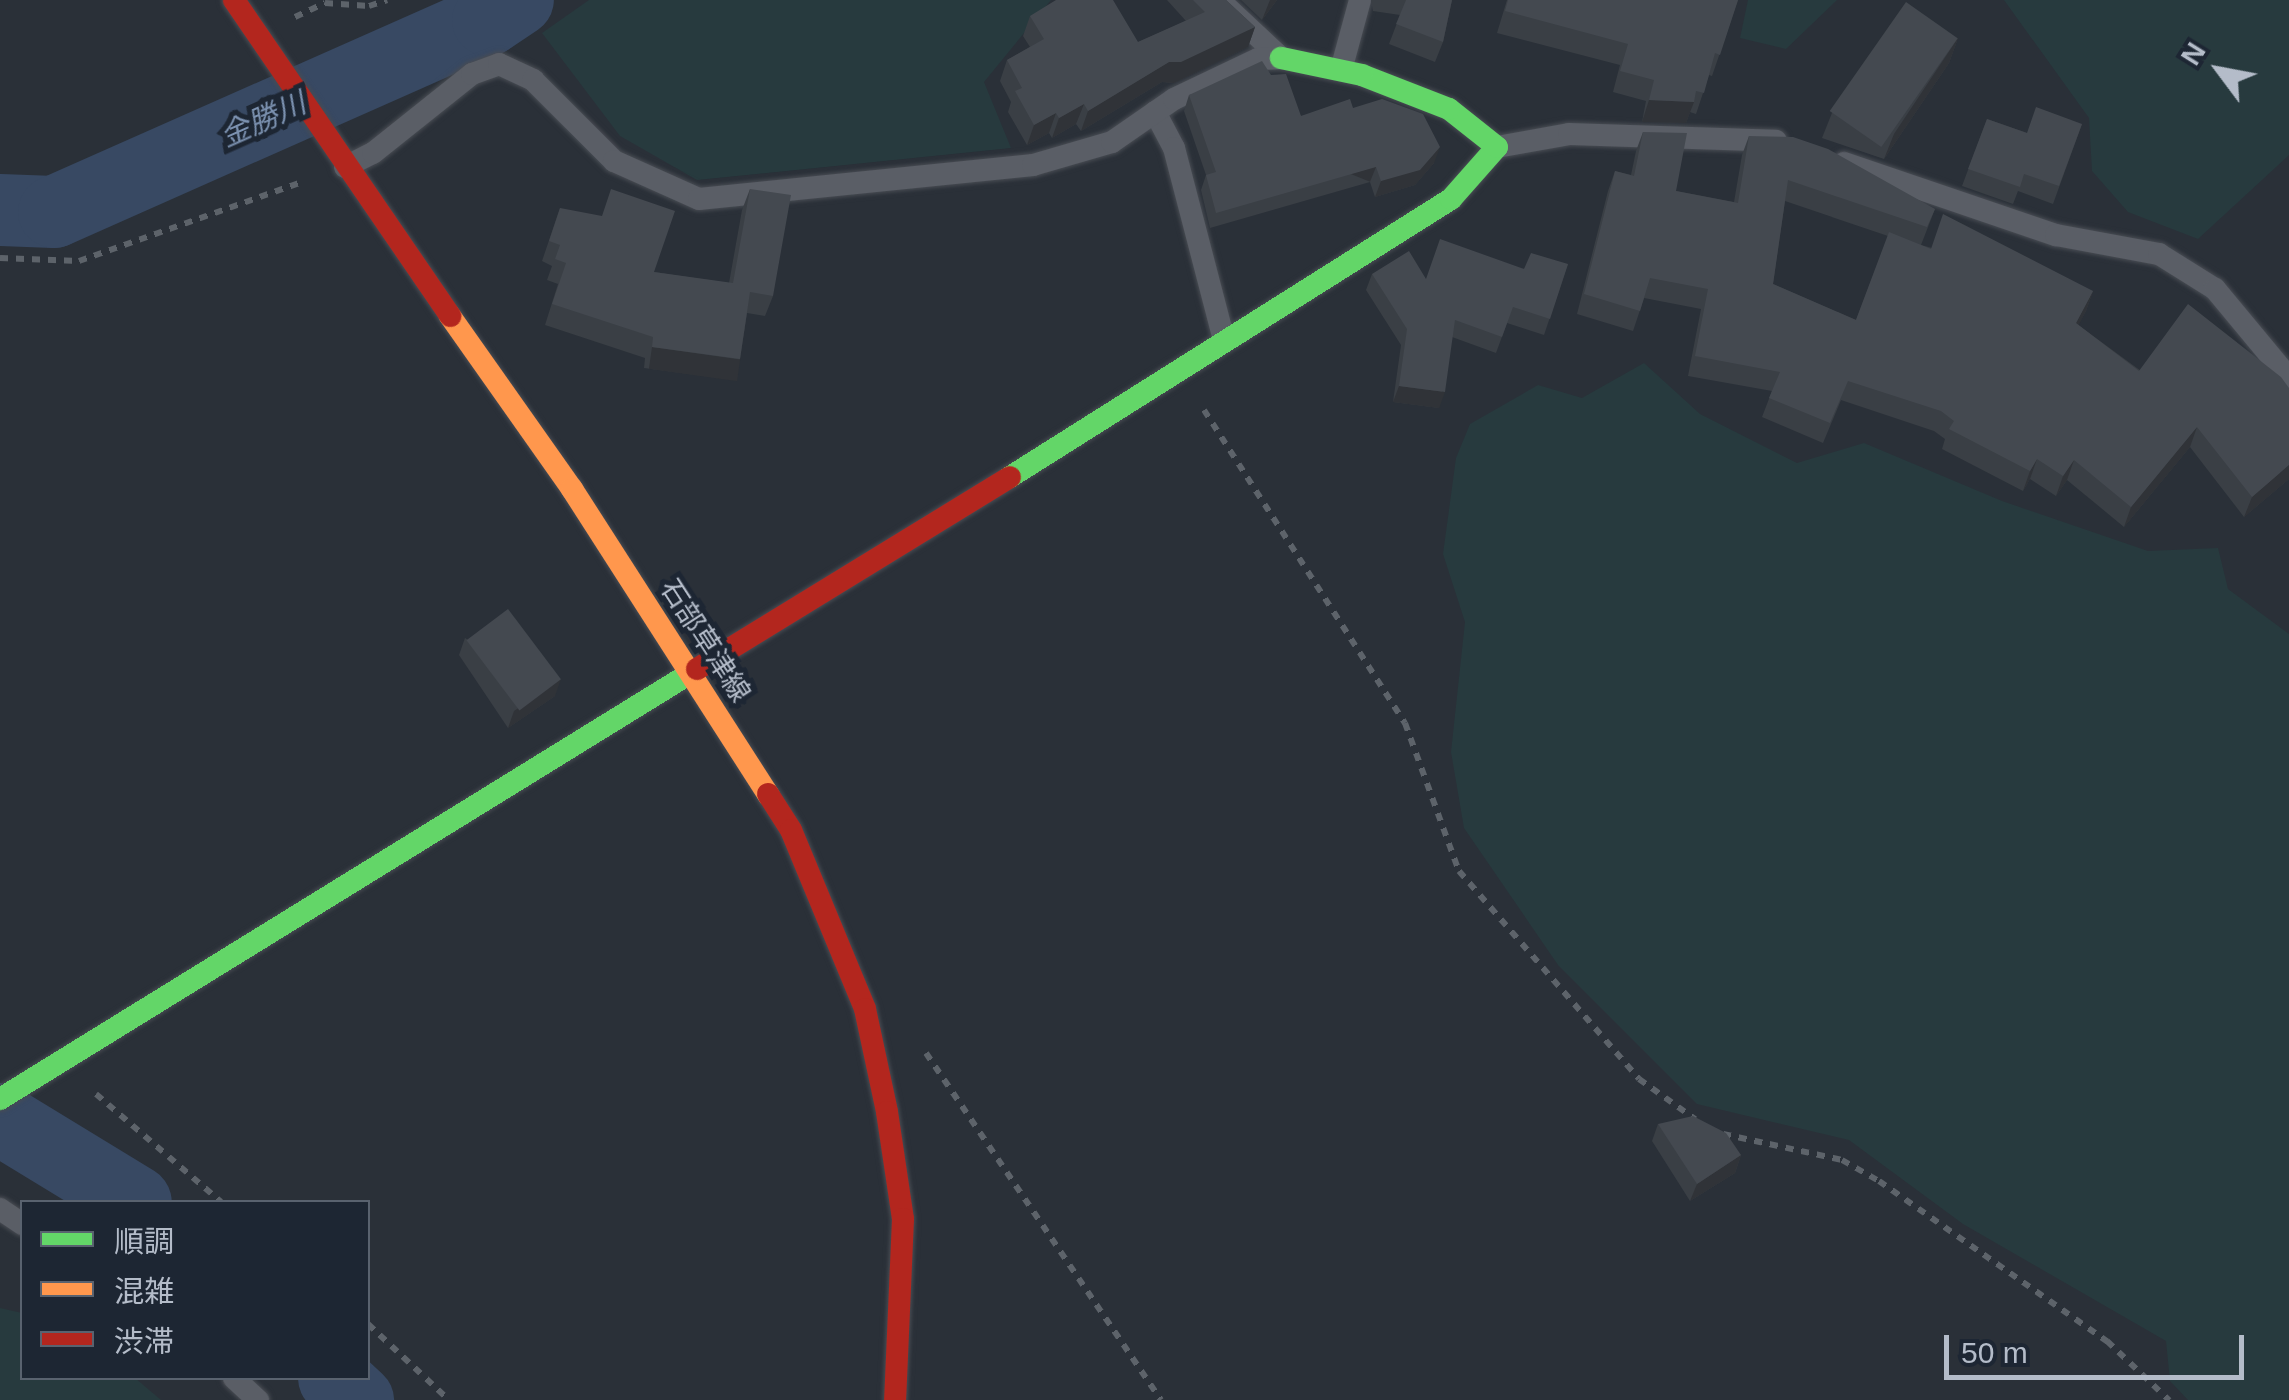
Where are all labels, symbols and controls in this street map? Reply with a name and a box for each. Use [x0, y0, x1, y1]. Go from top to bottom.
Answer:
north arrow [2169, 20, 2269, 120]
text: N [2175, 37, 2212, 71]
water label: 金勝川 [215, 85, 311, 155]
street label: 石部草津線 [653, 573, 757, 709]
legend [20, 1200, 370, 1380]
text: 順調 [114, 1225, 174, 1258]
text: 混雑 [114, 1275, 174, 1308]
scale bar [1949, 1315, 2249, 1377]
text: 渋滞 [114, 1325, 174, 1358]
text: 50 m [1961, 1336, 2028, 1369]

